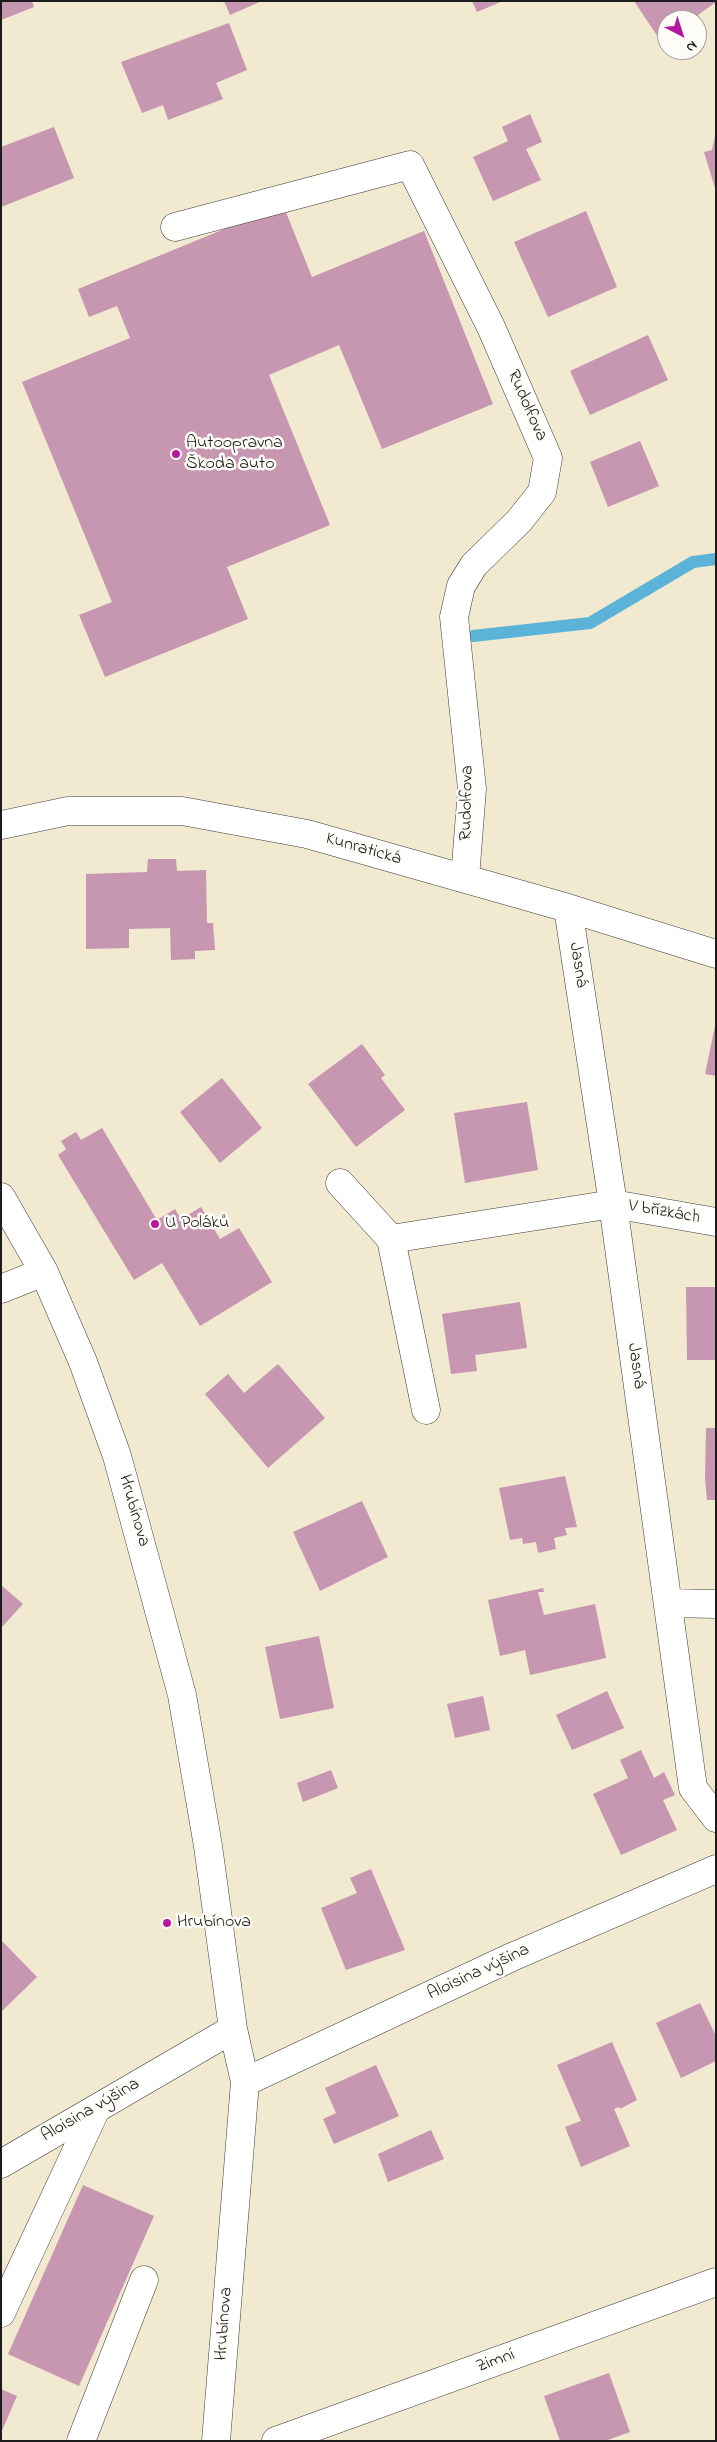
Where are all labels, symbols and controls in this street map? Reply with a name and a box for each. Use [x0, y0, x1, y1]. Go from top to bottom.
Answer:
north arrow [657, 10, 707, 60]
text: N [681, 35, 702, 57]
street label: Rudolfova [501, 367, 551, 445]
place label: Autoopravna Škoda auto [186, 433, 283, 476]
marker: Autoopravna Škoda auto [170, 448, 182, 460]
street label: Rudolfova [457, 765, 479, 841]
street label: Kunratická [323, 829, 403, 871]
street label: Jasná [563, 941, 591, 989]
street label: V břízkách [626, 1196, 702, 1230]
place label: U Poláků [165, 1213, 229, 1235]
marker: U Poláků [149, 1218, 161, 1230]
street label: Jasná [621, 1342, 649, 1390]
street label: Hrubínova [112, 1472, 154, 1550]
place label: Hrubínova [177, 1912, 251, 1934]
marker: Hrubínova [161, 1917, 173, 1929]
street label: Aloisina výšina [425, 1940, 533, 2006]
street label: Aloisina výšina [38, 2074, 144, 2148]
street label: Hrubínova [212, 2286, 238, 2362]
street label: Zimní [474, 2345, 518, 2379]

